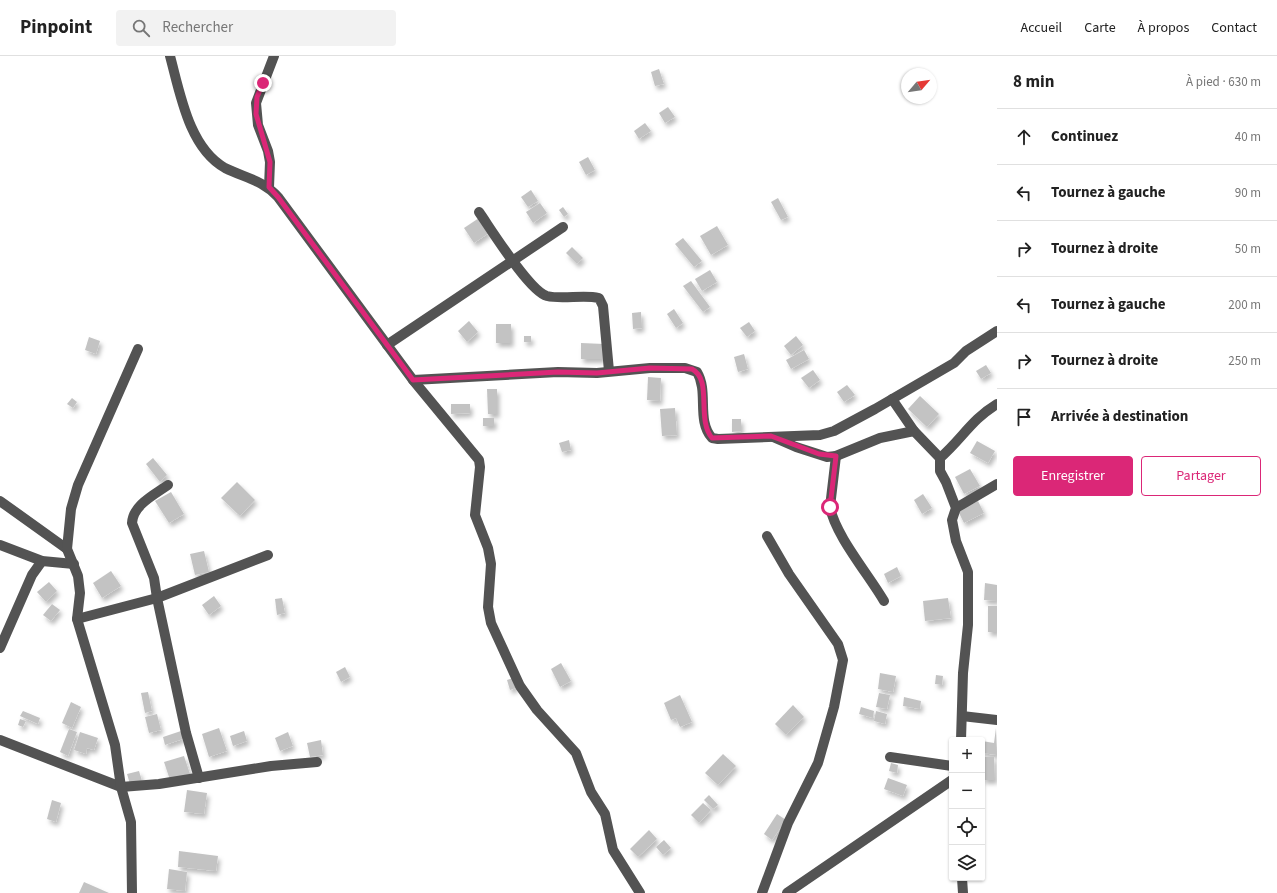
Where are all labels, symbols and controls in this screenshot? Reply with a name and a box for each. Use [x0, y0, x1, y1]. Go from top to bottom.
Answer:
search box [116, 10, 396, 46]
text: Pinpoint [20, 14, 92, 41]
icon: search [130, 17, 152, 39]
text: Rechercher [162, 17, 233, 38]
text: Accueil [1021, 18, 1062, 38]
text: Carte [1084, 18, 1116, 38]
text: À propos [1138, 18, 1189, 38]
text: Contact [1211, 18, 1257, 38]
north arrow [901, 68, 937, 104]
text: 8 min [1013, 70, 1054, 94]
text: À pied · 630 m [1186, 73, 1261, 91]
route end [254, 74, 272, 92]
icon: ahead [1013, 126, 1035, 148]
text: Continuez [1051, 126, 1118, 147]
text: 40 m [1235, 128, 1261, 146]
icon: left [1013, 182, 1035, 204]
text: Tournez à gauche [1051, 182, 1166, 203]
text: 90 m [1235, 184, 1261, 202]
icon: right [1013, 238, 1035, 260]
text: Tournez à droite [1051, 238, 1158, 259]
text: 50 m [1235, 240, 1261, 258]
icon: left [1013, 294, 1035, 316]
text: Tournez à gauche [1051, 294, 1166, 315]
text: 200 m [1228, 296, 1261, 314]
icon: right [1013, 350, 1035, 372]
text: Tournez à droite [1051, 350, 1158, 371]
text: 250 m [1228, 352, 1261, 370]
icon: arrive [1013, 406, 1035, 428]
text: Arrivée à destination [1051, 406, 1188, 427]
button: Enregistrer [1013, 456, 1133, 496]
button: Partager [1141, 456, 1261, 496]
route start [821, 498, 839, 516]
map controls [949, 737, 985, 881]
button: + [949, 737, 985, 773]
button: − [949, 773, 985, 809]
button: locate [949, 809, 985, 845]
button: layers [949, 845, 985, 881]

